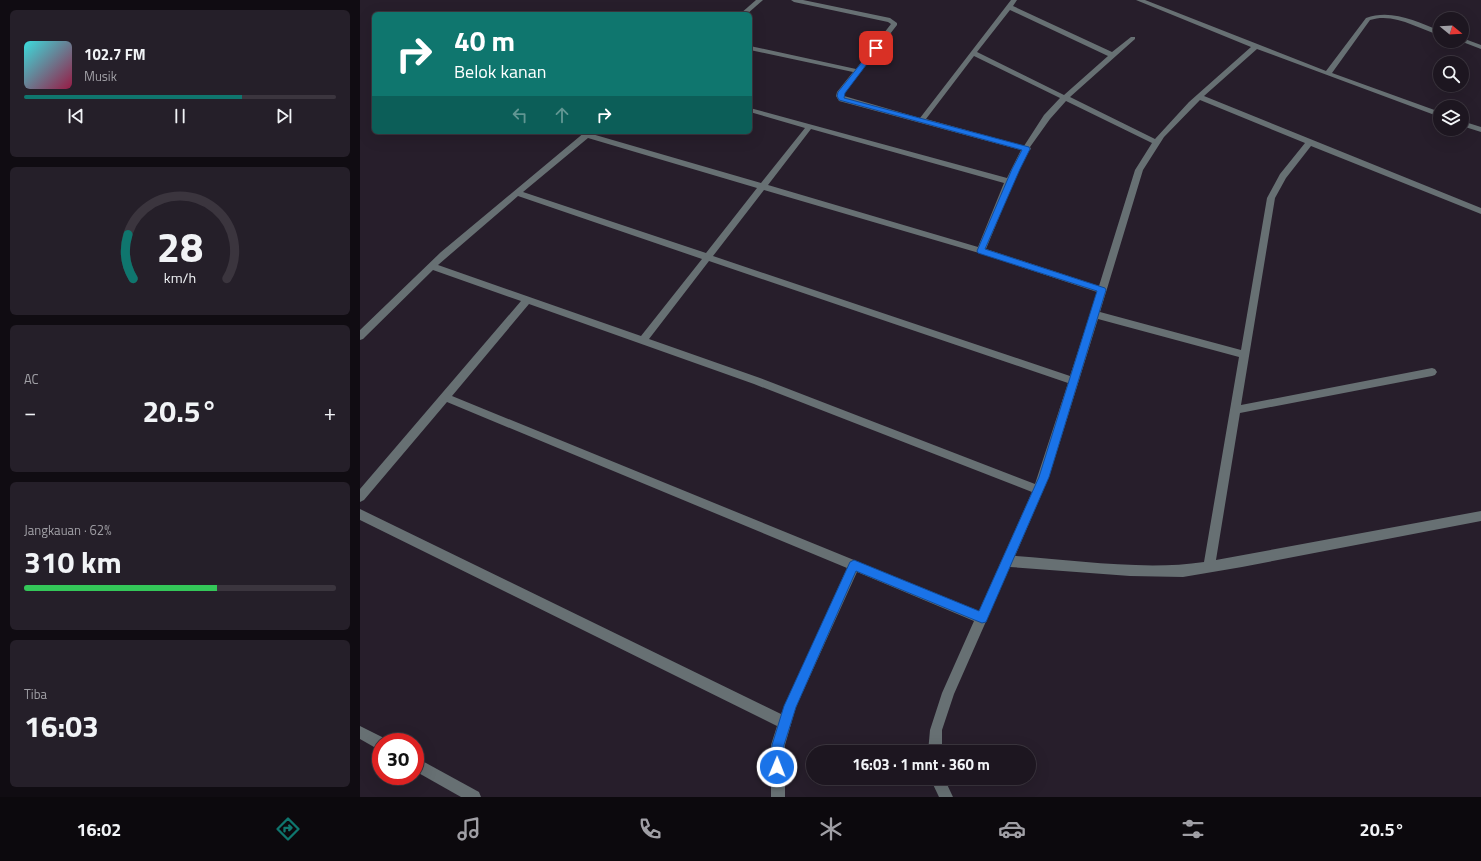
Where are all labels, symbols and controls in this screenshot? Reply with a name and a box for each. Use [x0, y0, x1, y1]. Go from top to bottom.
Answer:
north arrow [1433, 12, 1469, 48]
map controls [1433, 12, 1469, 136]
text: 40 m [454, 19, 515, 62]
icon: right [388, 28, 440, 80]
pin [859, 31, 893, 65]
icon: arrive [865, 37, 887, 59]
text: 102.7 FM [84, 43, 146, 66]
button: search [1433, 56, 1469, 92]
text: Belok kanan [454, 58, 546, 85]
text: Musik [84, 66, 117, 86]
button: layers [1433, 100, 1469, 136]
icon: left [509, 104, 531, 126]
icon: ahead [551, 104, 573, 126]
icon: right [593, 104, 615, 126]
icon: previous [65, 105, 87, 127]
icon: pause [169, 105, 191, 127]
icon: next [273, 105, 295, 127]
text: 28 [157, 215, 203, 278]
text: km/h [164, 267, 196, 289]
text: AC [24, 369, 39, 389]
text: 20.5° [143, 388, 217, 434]
text: − [24, 395, 36, 429]
text: + [324, 395, 336, 429]
text: Jangkauan · 62% [24, 520, 111, 540]
text: 310 km [24, 539, 122, 585]
text: Tiba [24, 684, 47, 704]
text: 16:03 [24, 703, 99, 749]
speed limit sign: 30 [372, 733, 424, 785]
position arrow [756, 746, 798, 788]
text: 16:03 · 1 mnt · 360 m [852, 753, 990, 776]
icon: directions [274, 815, 302, 843]
icon: music [455, 815, 483, 843]
icon: phone [636, 815, 664, 843]
icon: climate [817, 815, 845, 843]
icon: car [998, 815, 1026, 843]
icon: filters [1179, 815, 1207, 843]
text: 16:02 [76, 816, 121, 843]
text: 20.5° [1360, 816, 1405, 843]

